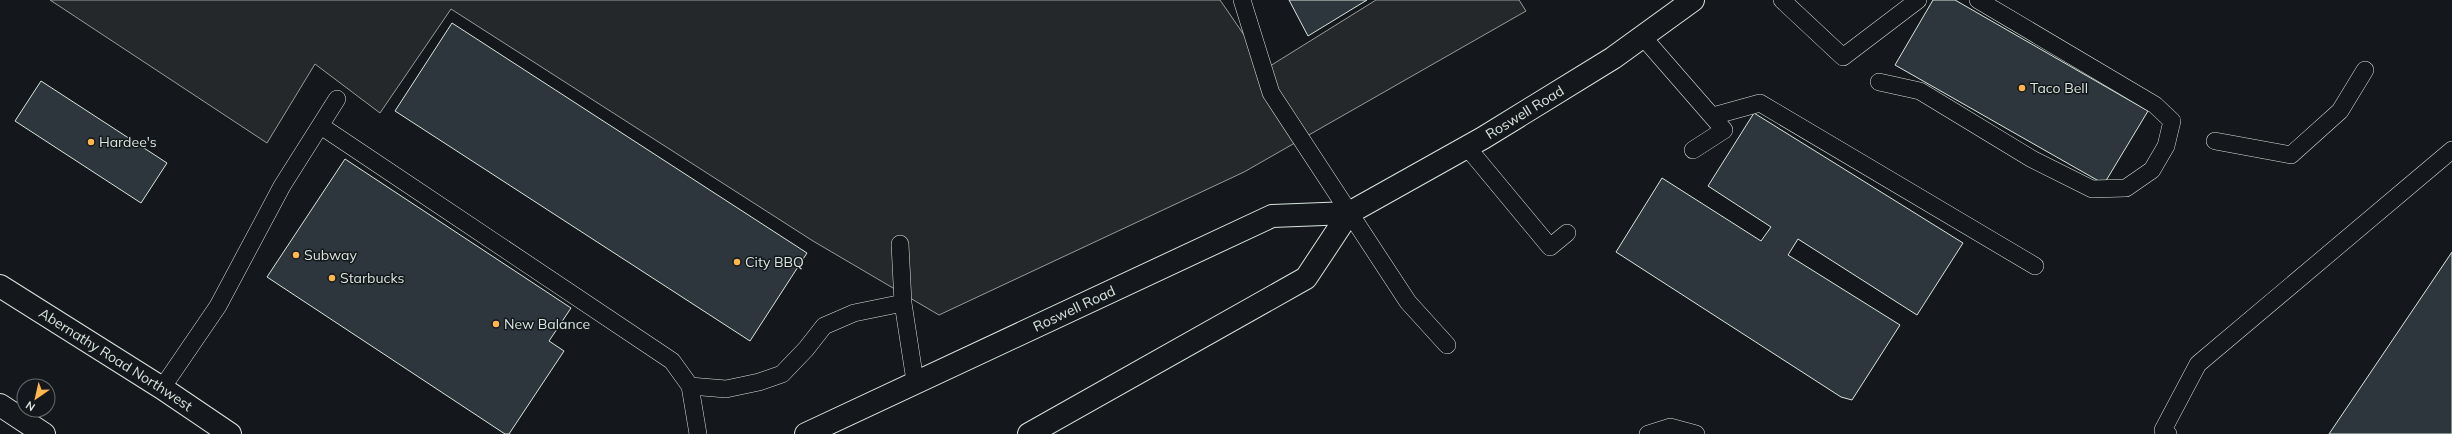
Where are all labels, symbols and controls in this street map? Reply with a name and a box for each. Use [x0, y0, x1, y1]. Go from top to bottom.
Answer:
place label: Taco Bell [2030, 79, 2088, 97]
street label: Roswell Road [1482, 81, 1567, 143]
marker: Taco Bell [2017, 83, 2027, 93]
place label: Hardee's [99, 133, 157, 151]
marker: Hardee's [86, 137, 96, 147]
place label: Subway [304, 246, 357, 264]
marker: Subway [291, 250, 301, 260]
place label: City BBQ [745, 253, 804, 271]
marker: City BBQ [732, 257, 742, 267]
place label: Starbucks [340, 269, 405, 287]
marker: Starbucks [327, 273, 337, 283]
street label: Roswell Road [1030, 282, 1118, 336]
street label: Abernathy Road Northwest [36, 304, 196, 415]
place label: New Balance [504, 315, 590, 333]
marker: New Balance [491, 319, 501, 329]
north arrow [16, 378, 56, 418]
text: N [23, 398, 38, 414]

